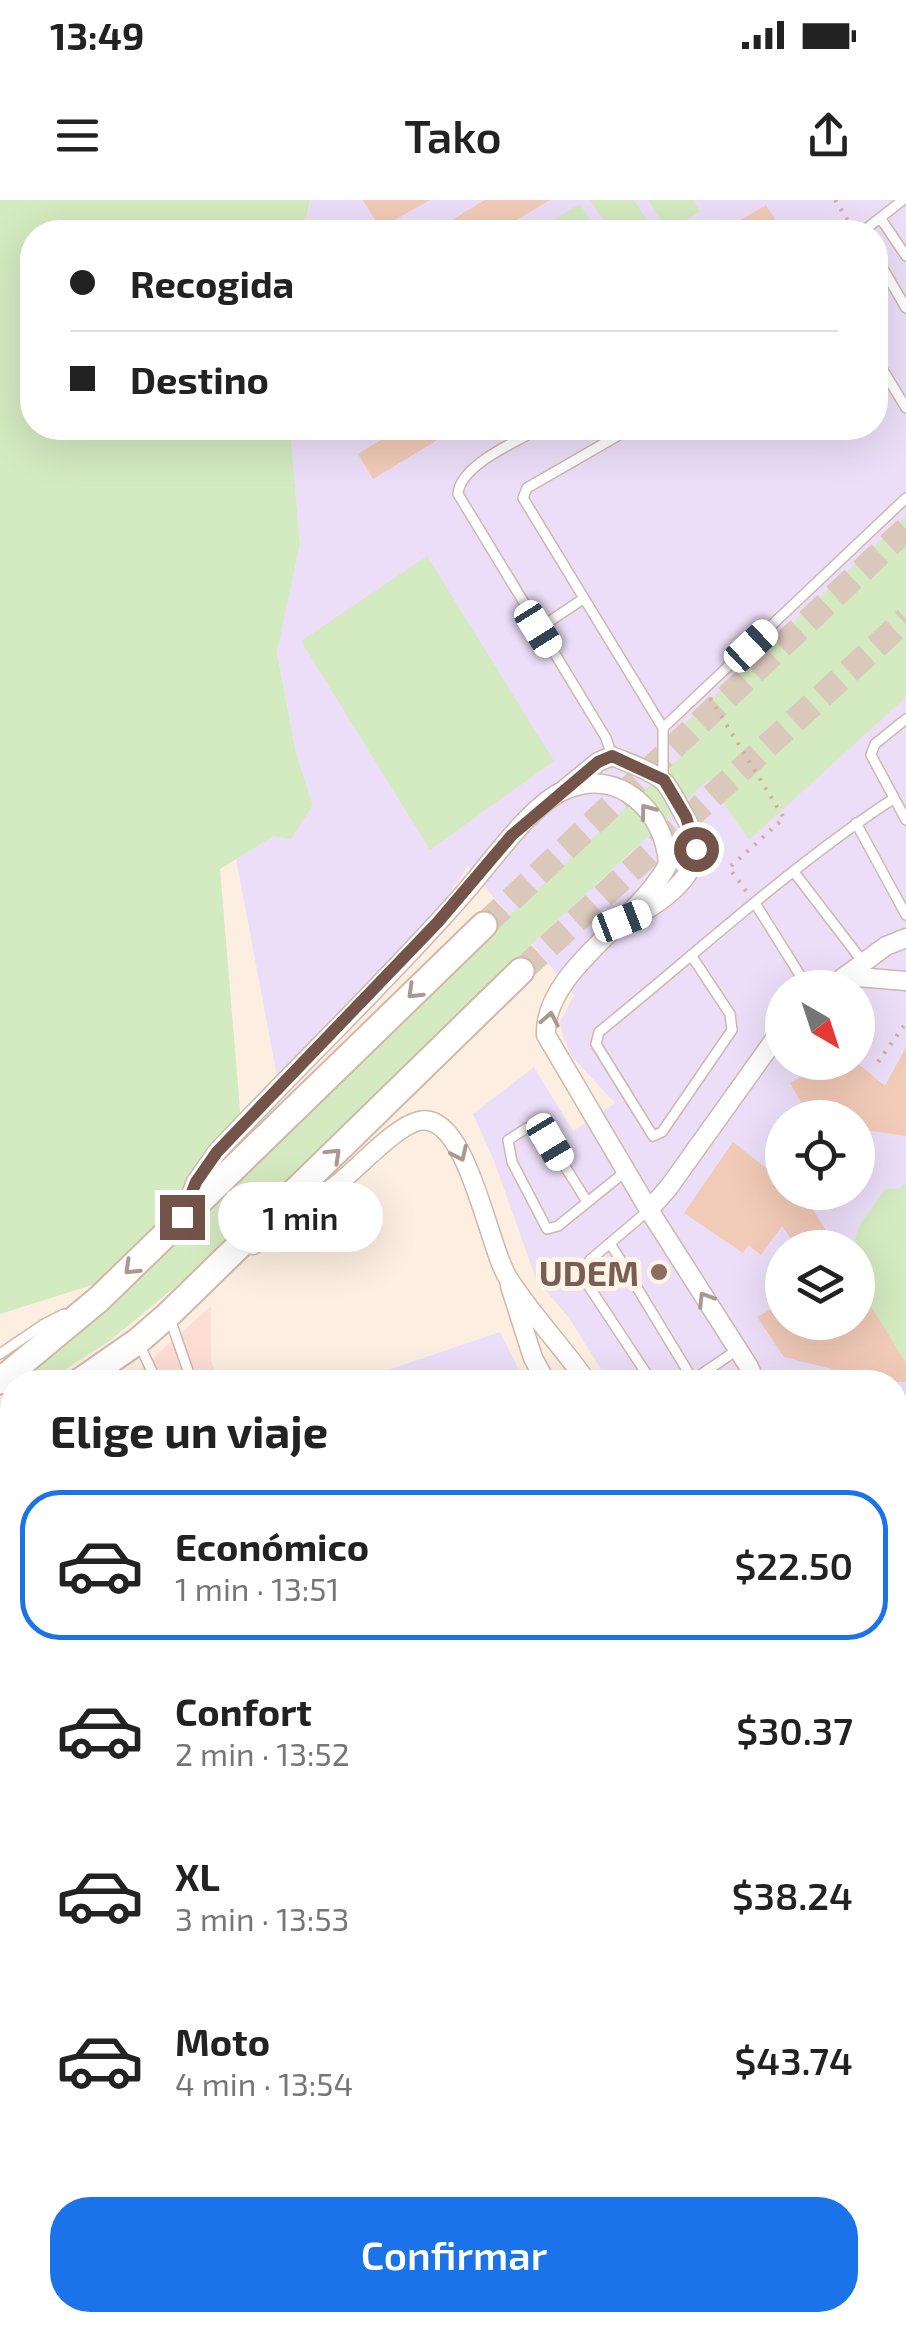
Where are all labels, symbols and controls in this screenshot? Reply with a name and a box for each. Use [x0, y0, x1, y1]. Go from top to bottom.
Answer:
text: 13:49 [50, 12, 144, 58]
icon: menu [50, 108, 105, 163]
text: Tako [404, 108, 502, 162]
icon: share [801, 108, 856, 163]
text: Recogida [130, 260, 294, 306]
text: Destino [130, 356, 269, 402]
car [509, 596, 567, 662]
car [719, 615, 783, 677]
one-way arrow [642, 804, 659, 822]
route start [674, 827, 719, 872]
car [589, 896, 655, 946]
north arrow [765, 970, 875, 1080]
map controls [765, 970, 875, 1340]
one-way arrow [408, 981, 426, 999]
one-way arrow [538, 1011, 560, 1028]
button: locate [765, 1100, 875, 1210]
car [522, 1109, 578, 1175]
one-way arrow [448, 1144, 468, 1162]
one-way arrow [322, 1148, 340, 1166]
callout: 1 min [217, 1182, 382, 1252]
route end [160, 1195, 205, 1240]
text: 1 min [263, 1198, 338, 1236]
button: layers [765, 1230, 875, 1340]
place label: UDEM [539, 1251, 639, 1293]
one-way arrow [124, 1256, 142, 1274]
marker: UDEM [648, 1261, 670, 1283]
one-way arrow [698, 1292, 717, 1310]
text: Elige un viaje [50, 1403, 328, 1457]
icon: car [55, 1520, 145, 1610]
text: Económico [175, 1523, 369, 1569]
text: $22.50 [734, 1542, 853, 1588]
text: 1 min · 13:51 [175, 1569, 339, 1607]
icon: car [55, 1685, 145, 1775]
text: Confort [175, 1688, 312, 1734]
text: $30.37 [736, 1707, 853, 1753]
text: 2 min · 13:52 [175, 1734, 350, 1772]
icon: car [55, 1850, 145, 1940]
text: XL [175, 1853, 220, 1899]
text: $38.24 [732, 1872, 853, 1918]
text: 3 min · 13:53 [175, 1899, 349, 1937]
icon: car [55, 2015, 145, 2105]
text: Moto [175, 2018, 270, 2064]
text: $43.74 [735, 2037, 853, 2083]
text: 4 min · 13:54 [175, 2064, 353, 2102]
button: Confirmar [50, 2197, 858, 2312]

